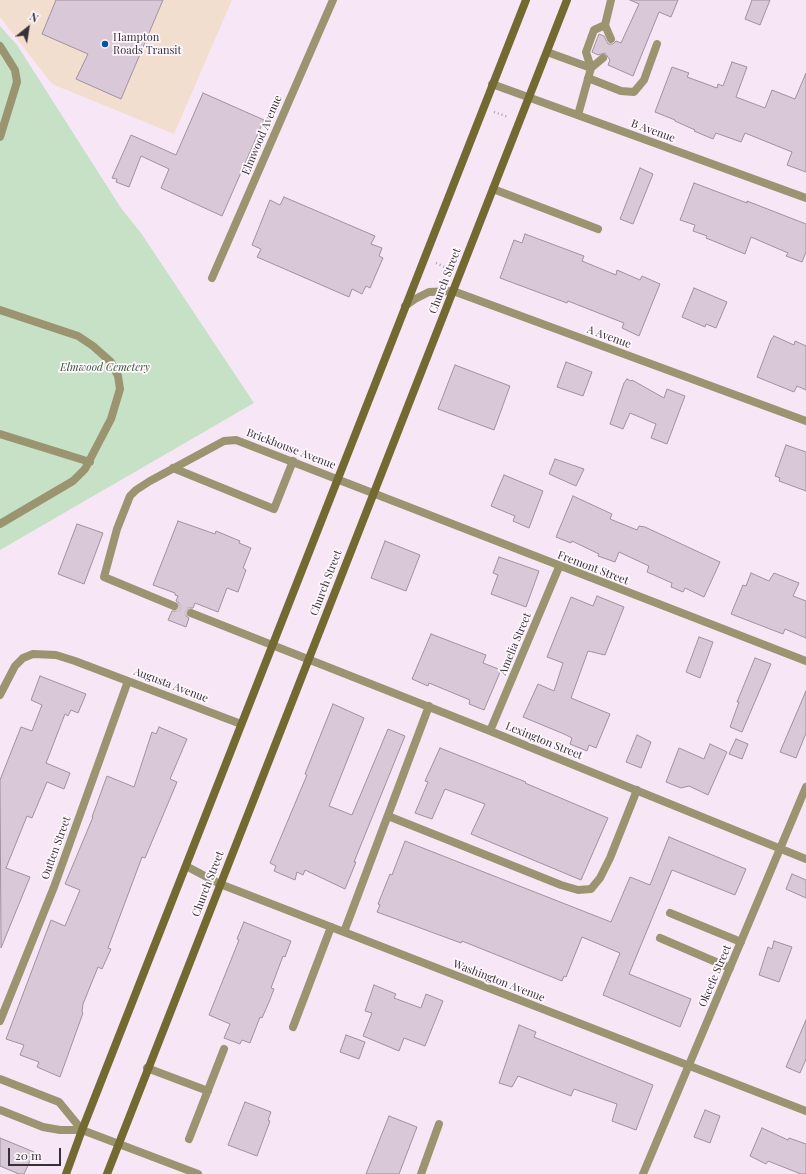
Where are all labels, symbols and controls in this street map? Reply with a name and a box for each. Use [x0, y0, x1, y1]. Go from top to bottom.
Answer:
north arrow [8, 8, 48, 48]
text: N [27, 9, 41, 26]
place label: Hampton Roads Transit [113, 31, 181, 57]
marker: Hampton Roads Transit [100, 39, 110, 49]
street label: Elmwood Avenue [239, 93, 285, 177]
street label: B Avenue [629, 117, 677, 145]
street label: Church Street [426, 246, 464, 316]
street label: A Avenue [585, 323, 633, 351]
park label: Elmwood Cemetery [60, 361, 150, 375]
street label: Brickhouse Avenue [245, 426, 337, 472]
street label: Church Street [307, 548, 345, 618]
street label: Fremont Street [556, 548, 630, 588]
street label: Amelia Street [496, 611, 534, 677]
street label: Augusta Avenue [132, 665, 210, 705]
street label: Lexington Street [504, 720, 584, 762]
street label: Outten Street [38, 815, 74, 881]
street label: Church Street [189, 849, 227, 919]
street label: Okeefe Street [696, 943, 734, 1009]
street label: Washington Avenue [451, 957, 547, 1005]
scale bar [10, 1140, 63, 1166]
text: 20 m [15, 1147, 42, 1163]

